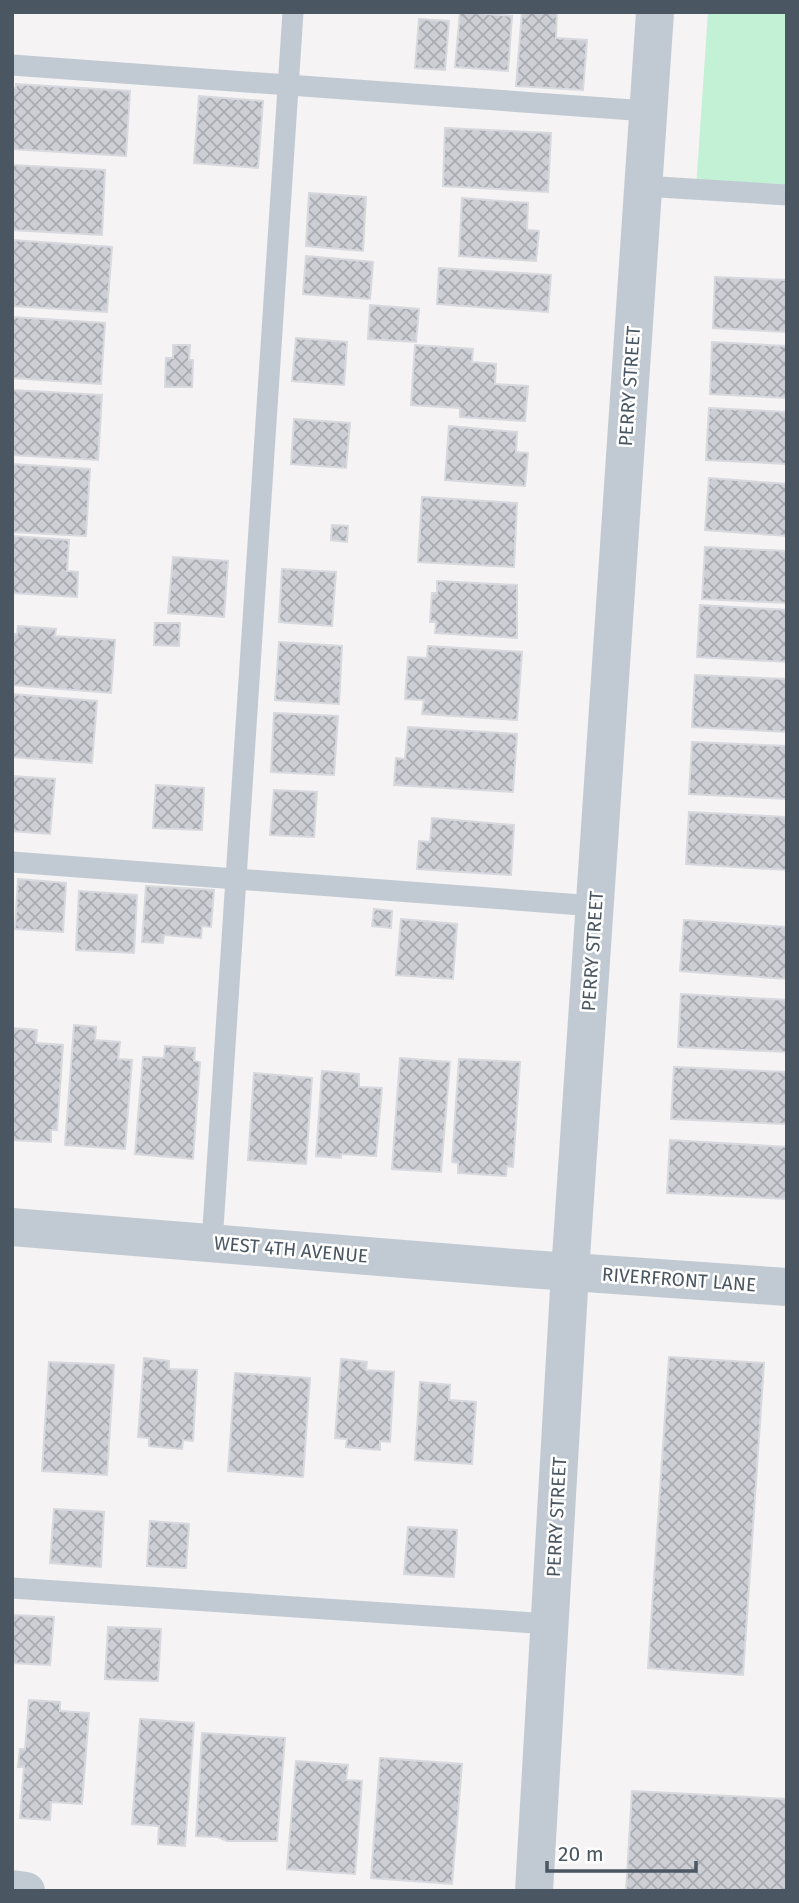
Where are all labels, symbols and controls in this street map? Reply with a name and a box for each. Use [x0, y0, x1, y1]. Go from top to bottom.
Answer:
street label: PERRY STREET [614, 325, 645, 447]
street label: PERRY STREET [577, 890, 608, 1012]
street label: WEST 4TH AVENUE [213, 1231, 369, 1268]
street label: RIVERFRONT LANE [601, 1263, 757, 1296]
street label: PERRY STREET [542, 1456, 571, 1578]
scale bar [547, 1829, 696, 1873]
text: 20 m [558, 1841, 604, 1867]

